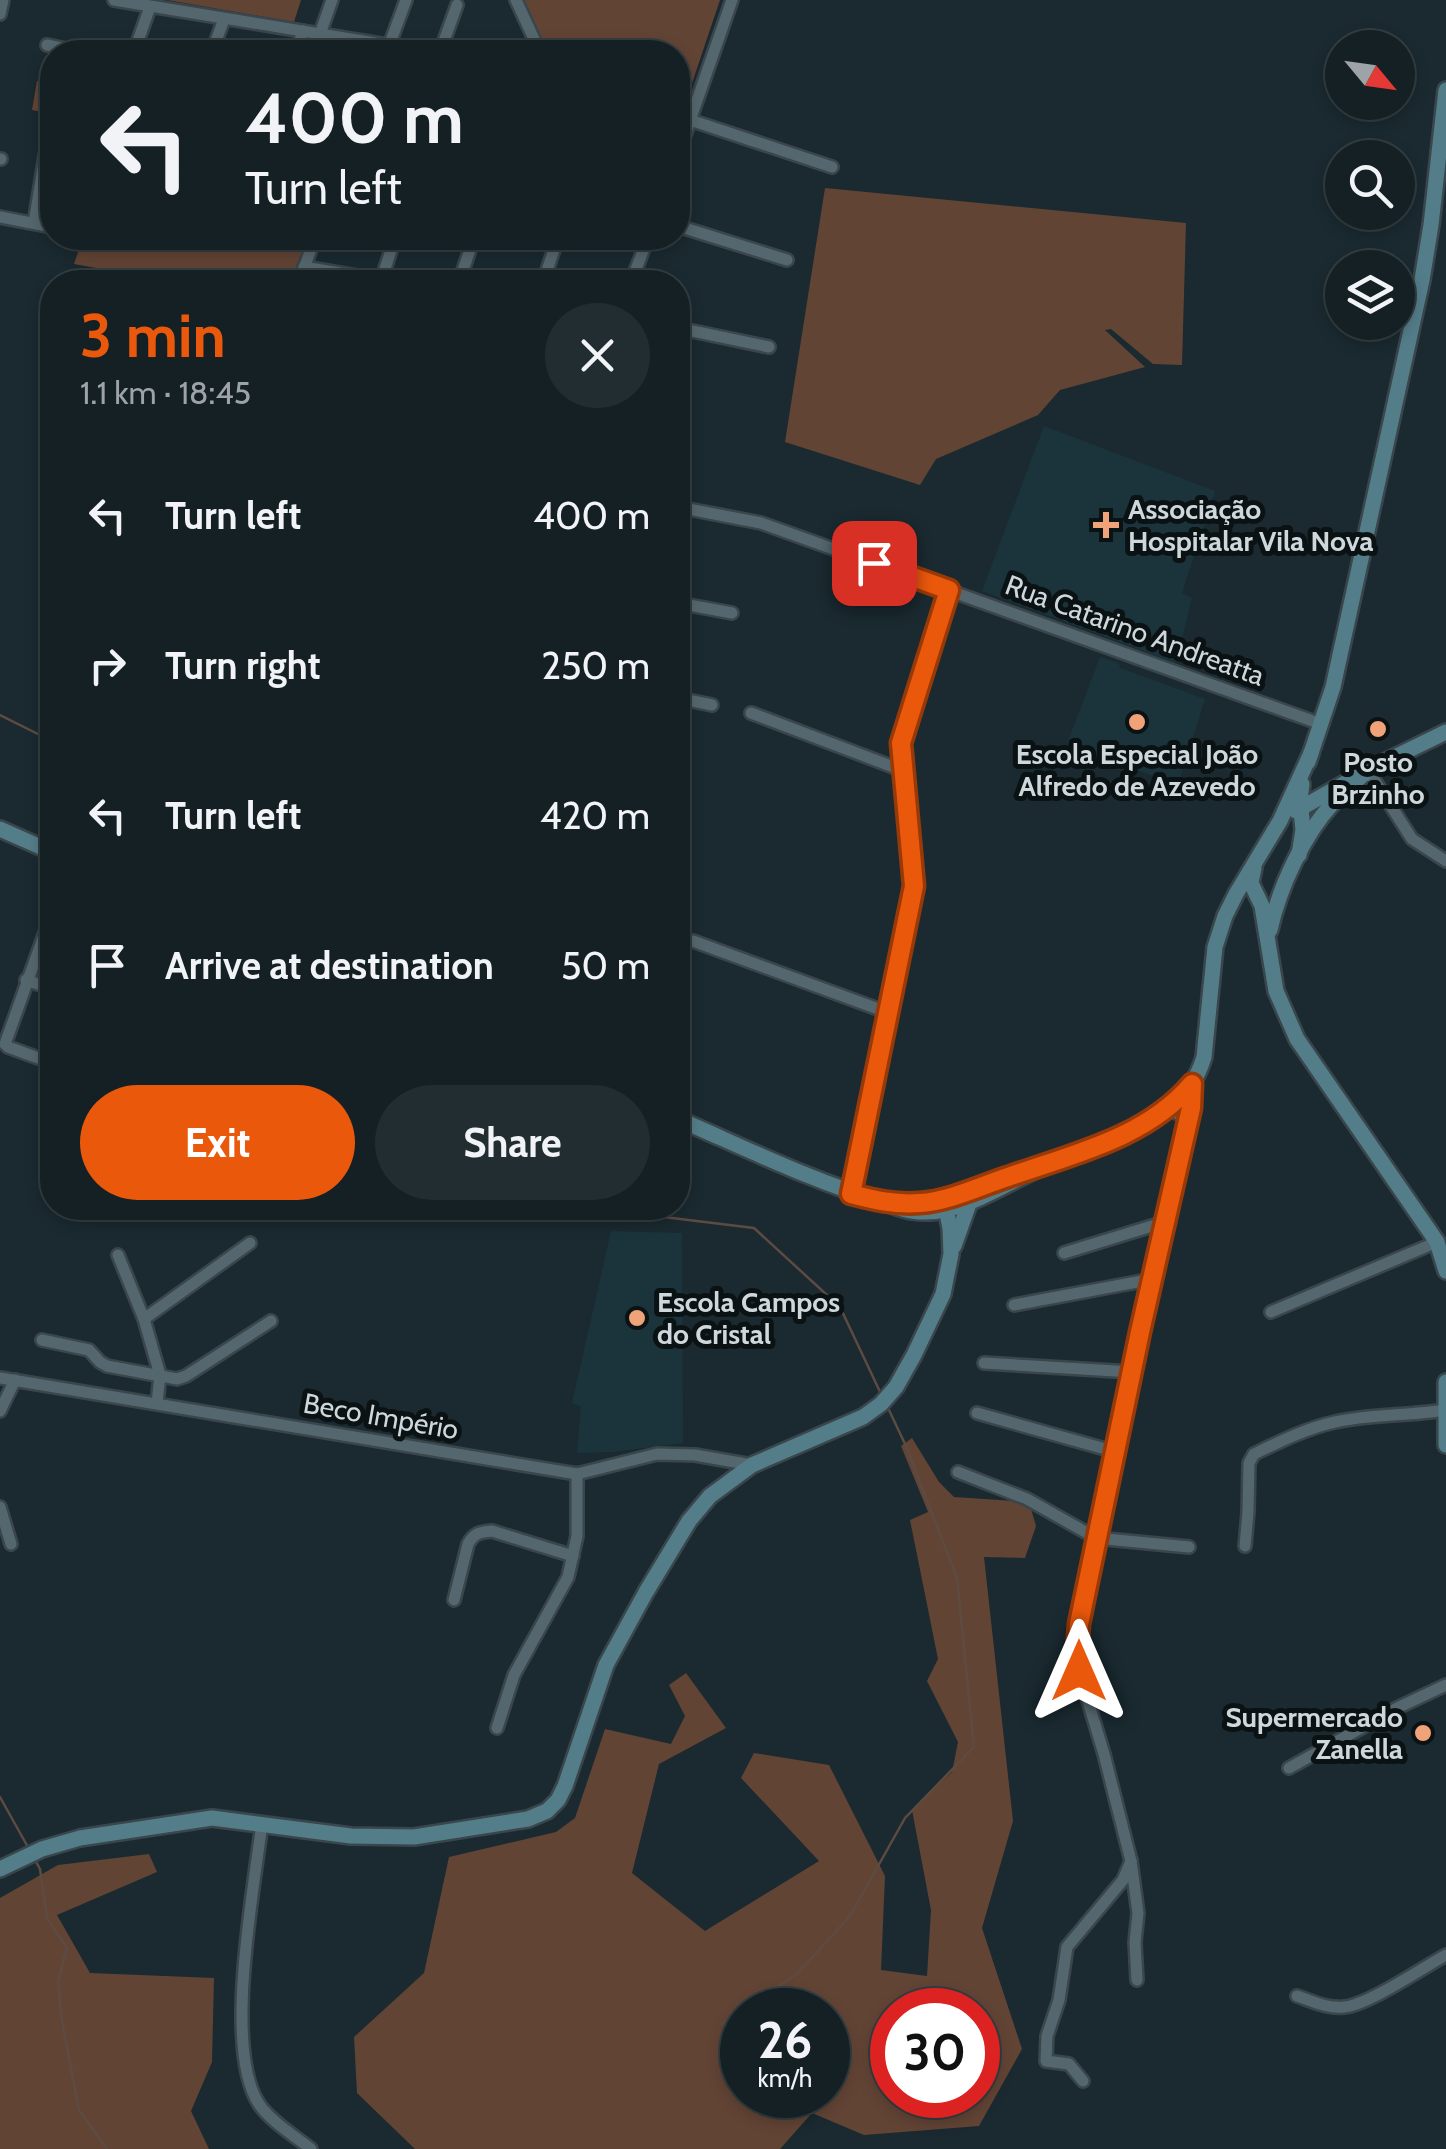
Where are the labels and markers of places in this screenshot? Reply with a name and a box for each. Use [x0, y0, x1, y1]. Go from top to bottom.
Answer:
place label: Associação Hospitalar Vila Nova [1128, 492, 1373, 558]
marker: Associação Hospitalar Vila Nova [1093, 512, 1119, 538]
pin [832, 521, 917, 606]
marker: Escola Especial João Alfredo de Azevedo [1126, 711, 1148, 733]
marker: Posto Brzinho [1367, 718, 1389, 740]
place label: Escola Especial João Alfredo de Azevedo [1016, 737, 1258, 803]
place label: Posto Brzinho [1331, 745, 1425, 811]
place label: Escola Campos do Cristal [657, 1285, 840, 1351]
marker: Escola Campos do Cristal [626, 1307, 648, 1329]
place label: Supermercado Zanella [1225, 1700, 1403, 1766]
marker: Supermercado Zanella [1412, 1722, 1434, 1744]

